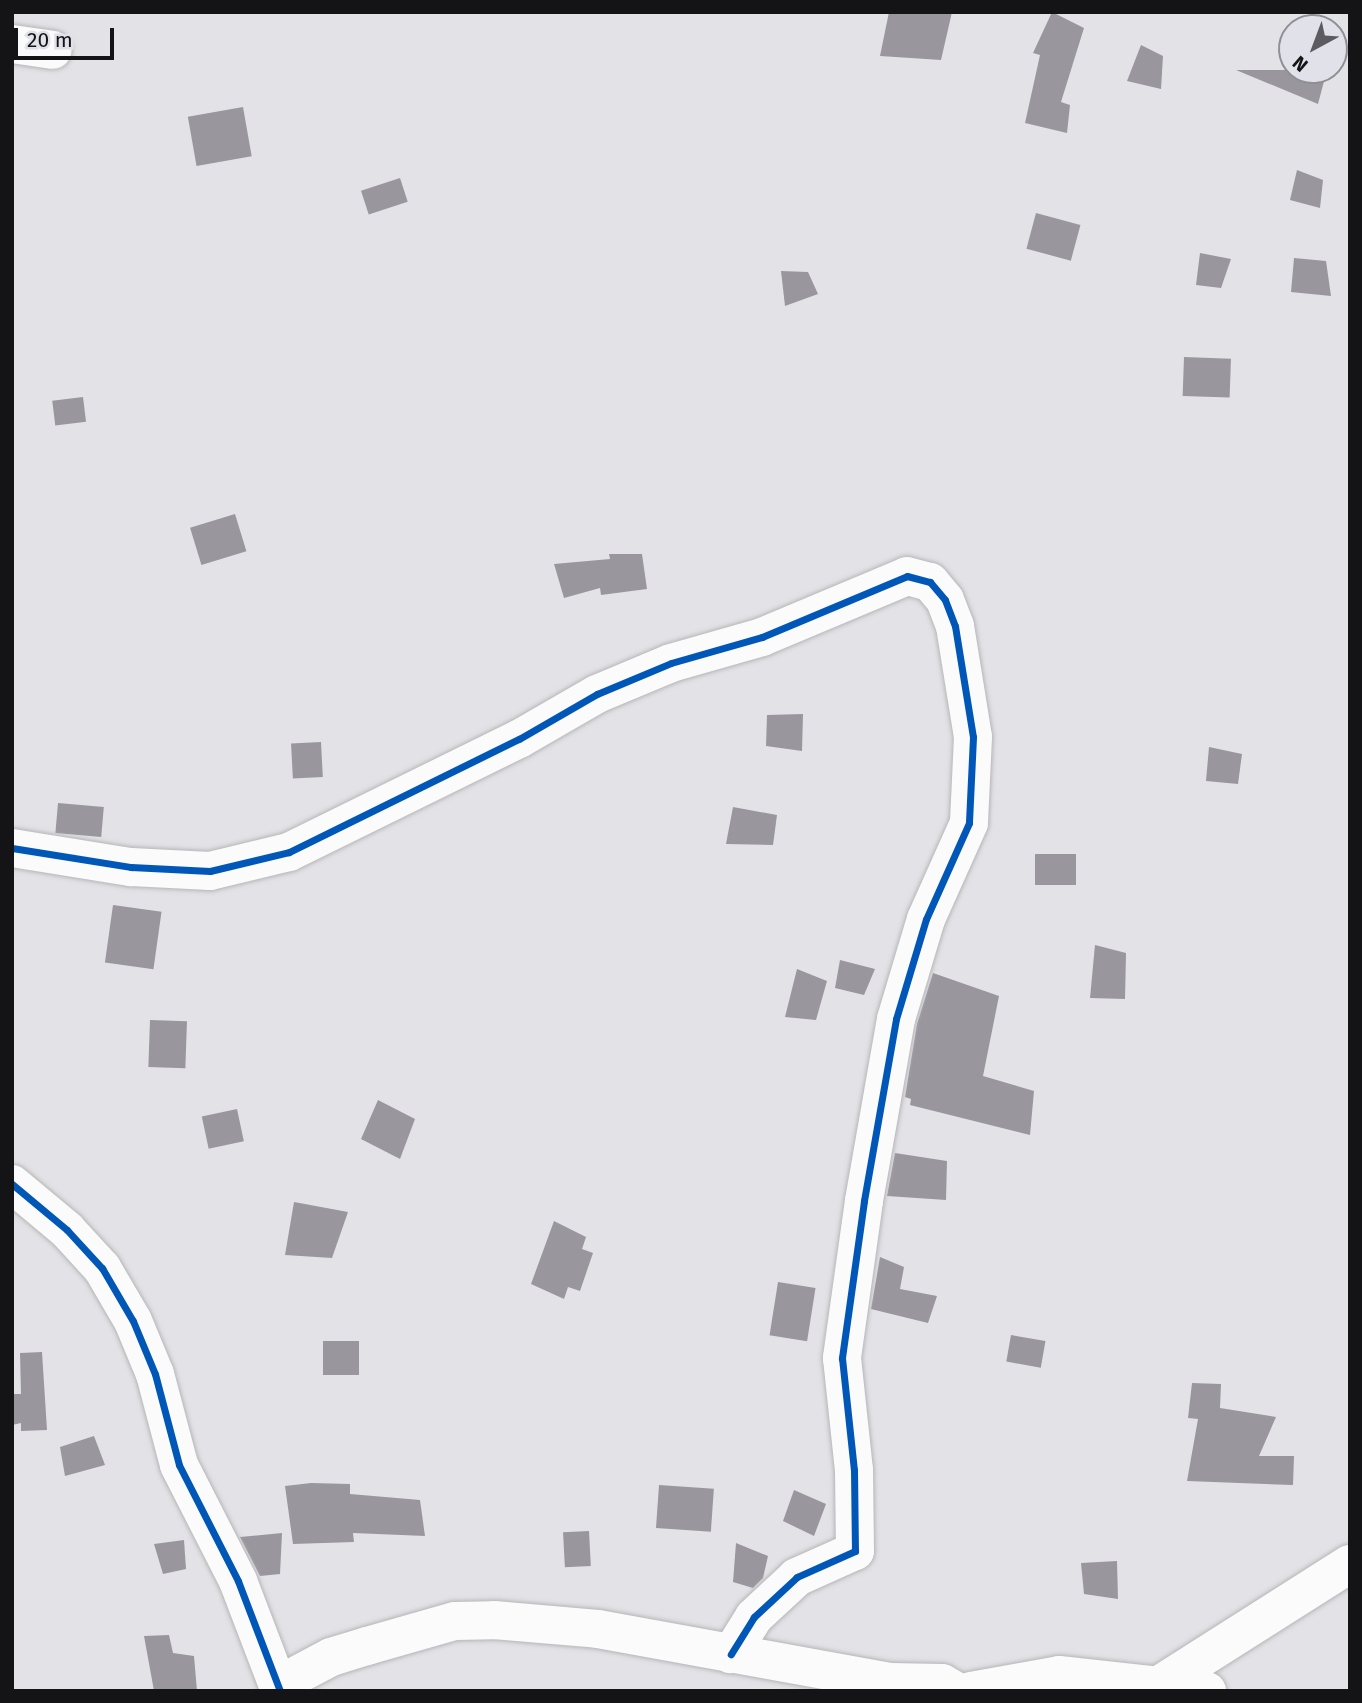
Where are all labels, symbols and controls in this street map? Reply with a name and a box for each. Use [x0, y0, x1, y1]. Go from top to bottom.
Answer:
scale bar [18, 14, 117, 58]
north arrow [1278, 14, 1348, 84]
text: 20 m [27, 27, 73, 53]
text: N [1288, 51, 1313, 77]

